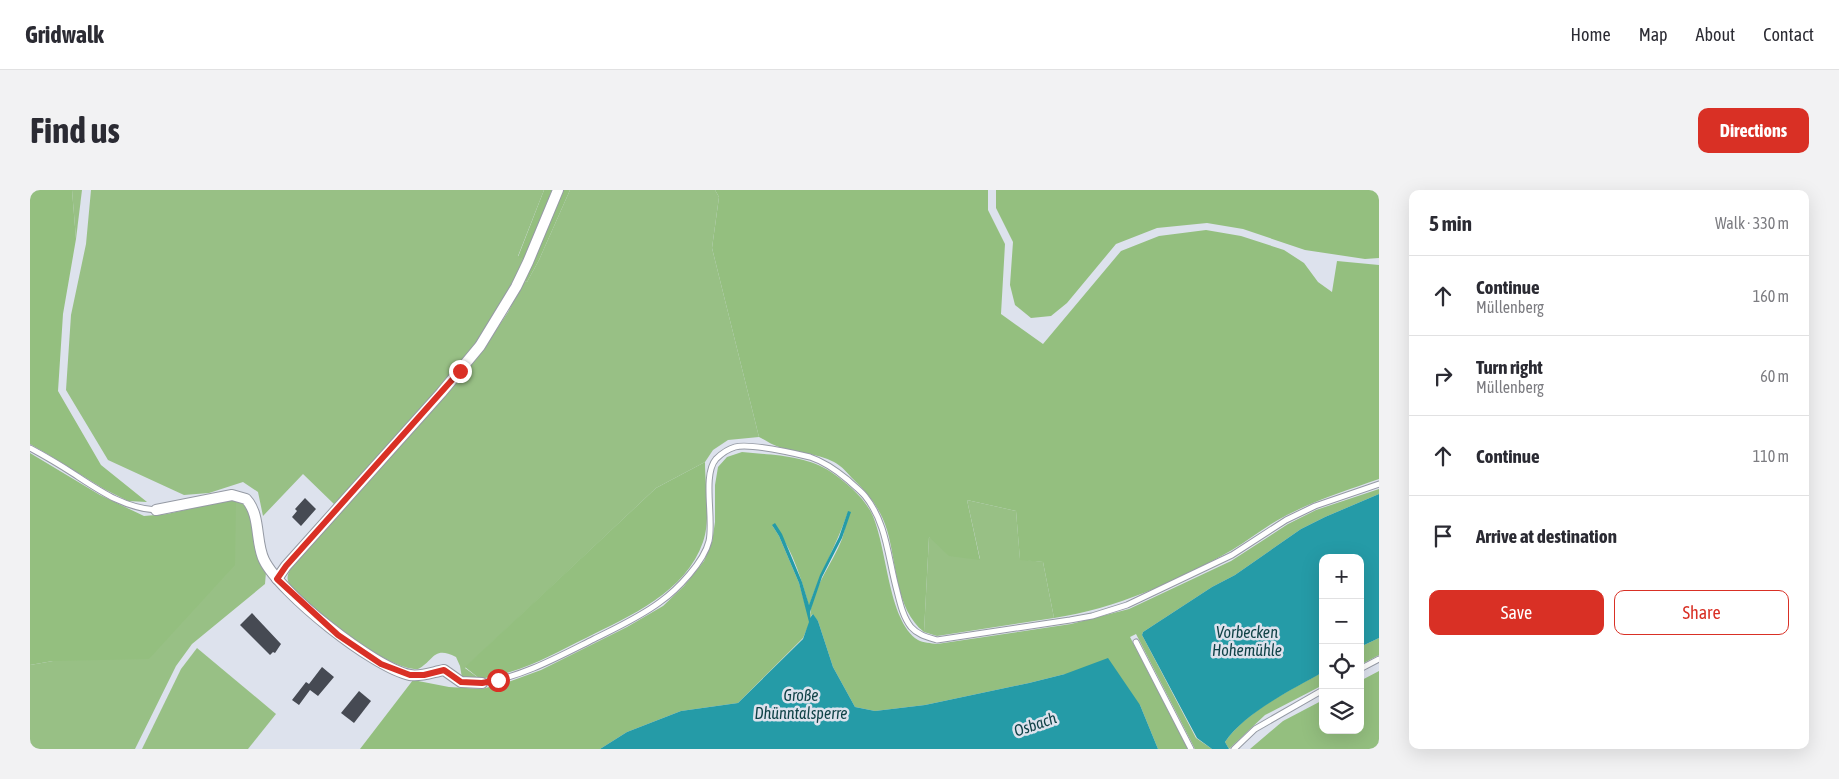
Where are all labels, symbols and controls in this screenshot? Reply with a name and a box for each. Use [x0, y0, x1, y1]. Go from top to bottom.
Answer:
text: Gridwalk [25, 21, 104, 48]
text: Home [1571, 24, 1611, 45]
text: Map [1639, 24, 1668, 45]
text: About [1696, 24, 1735, 45]
text: Contact [1763, 24, 1814, 45]
button: Directions [1698, 108, 1809, 153]
text: Find us [30, 110, 120, 150]
text: 5 min [1429, 211, 1472, 235]
text: Walk · 330 m [1715, 214, 1789, 232]
text: Continue [1476, 276, 1540, 298]
icon: ahead [1429, 282, 1457, 310]
text: 160 m [1753, 287, 1789, 305]
text: Müllenberg [1476, 298, 1544, 316]
text: Turn right [1476, 356, 1543, 378]
route end [449, 360, 472, 383]
icon: right [1429, 362, 1457, 390]
text: 60 m [1760, 367, 1789, 385]
text: Müllenberg [1476, 378, 1544, 396]
icon: ahead [1429, 442, 1457, 470]
text: Continue [1476, 445, 1540, 467]
text: 110 m [1753, 447, 1789, 465]
icon: arrive [1429, 522, 1457, 550]
text: Arrive at destination [1476, 525, 1617, 547]
map controls [1319, 554, 1364, 734]
button: + [1319, 554, 1364, 599]
button: Save [1429, 590, 1604, 635]
button: Share [1614, 590, 1789, 635]
button: − [1319, 599, 1364, 644]
water label: Vorbecken Hohemühle [1212, 623, 1282, 659]
button: locate [1319, 644, 1364, 689]
route start [487, 669, 510, 692]
water label: Große Dhünntalsperre [755, 686, 847, 723]
button: layers [1319, 689, 1364, 734]
water label: Osbach [1011, 708, 1059, 740]

